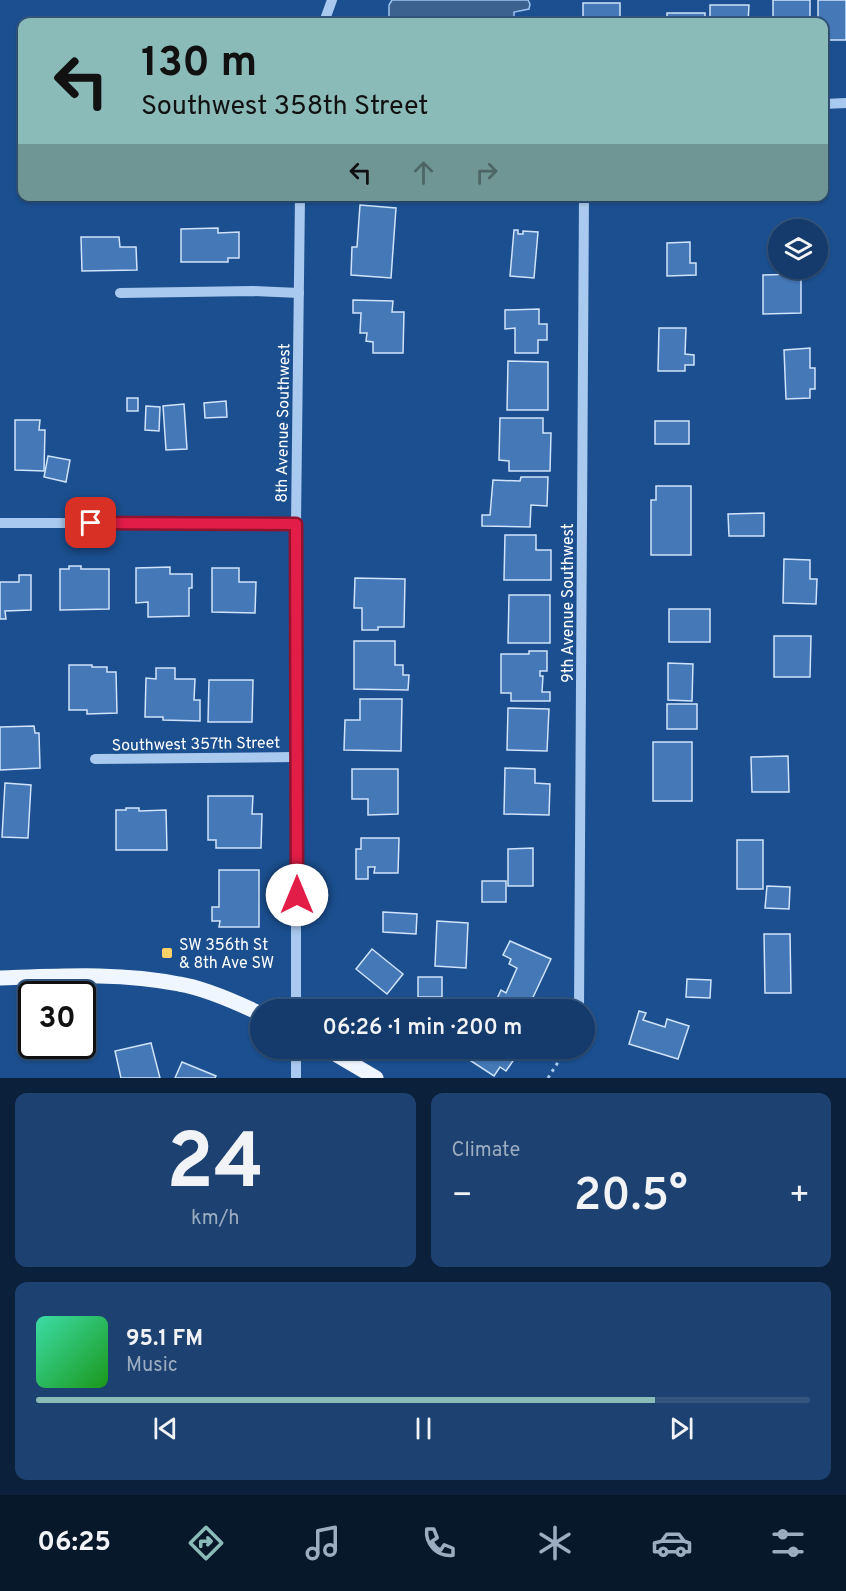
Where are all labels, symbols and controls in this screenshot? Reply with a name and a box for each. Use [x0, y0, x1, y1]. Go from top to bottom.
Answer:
text: 130 m [141, 38, 257, 91]
icon: left [42, 42, 120, 120]
text: Southwest 358th Street [141, 90, 428, 124]
icon: left [344, 156, 377, 189]
icon: ahead [407, 156, 440, 189]
icon: right [470, 156, 503, 189]
map controls [768, 219, 828, 279]
button: layers [768, 219, 828, 279]
street label: 8th Avenue Southwest [273, 343, 295, 503]
pin [65, 497, 116, 548]
icon: arrive [74, 506, 107, 539]
street label: 9th Avenue Southwest [559, 523, 579, 683]
street label: Southwest 357th Street [112, 734, 280, 756]
position arrow [265, 863, 329, 927]
place label: SW 356th St & 8th Ave SW [179, 936, 274, 974]
marker: SW 356th St & 8th Ave SW [160, 946, 174, 960]
speed limit sign: 30 [18, 981, 96, 1059]
text: 06:26 · 1 min · 200 m [323, 1015, 522, 1042]
text: 24 [166, 1117, 264, 1216]
text: Climate [452, 1138, 520, 1164]
text: 20.5° [574, 1169, 688, 1226]
text: − [452, 1176, 473, 1218]
text: + [789, 1176, 810, 1218]
text: km/h [191, 1206, 240, 1232]
text: 95.1 FM [126, 1326, 203, 1353]
text: Music [126, 1353, 178, 1379]
icon: previous [149, 1412, 182, 1445]
icon: pause [407, 1412, 440, 1445]
icon: next [665, 1412, 698, 1445]
icon: directions [185, 1522, 227, 1564]
icon: music [302, 1522, 344, 1564]
icon: phone [418, 1522, 460, 1564]
icon: climate [534, 1522, 576, 1564]
icon: car [651, 1522, 693, 1564]
icon: filters [767, 1522, 809, 1564]
text: 06:25 [37, 1526, 111, 1560]

